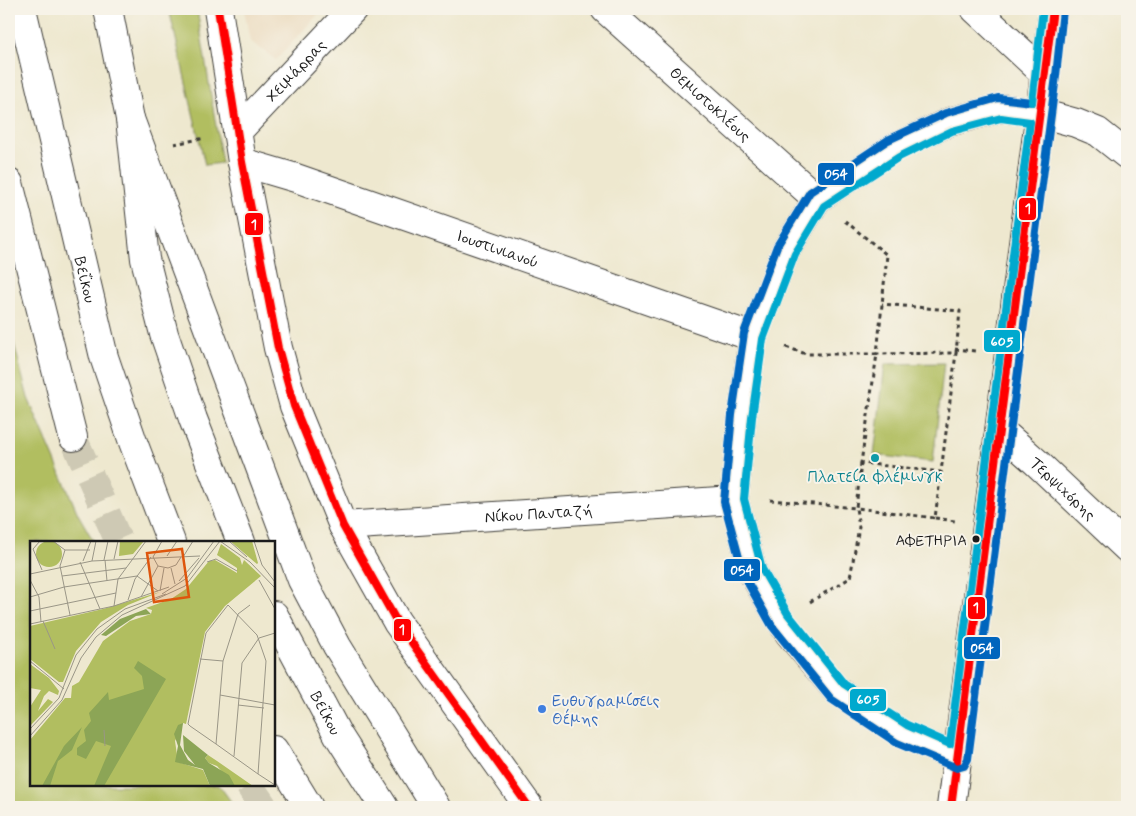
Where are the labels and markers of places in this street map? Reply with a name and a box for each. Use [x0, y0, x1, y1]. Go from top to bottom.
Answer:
marker: Πλατεία Φλέμινγκ [869, 452, 881, 464]
place label: Πλατεία Φλέμινγκ [807, 466, 943, 488]
place label: ΑΦΕΤΗΡΙΑ [896, 531, 967, 551]
marker: ΑΦΕΤΗΡΙΑ [971, 534, 981, 544]
place label: Ευθυγραμίσεις Θέμης [552, 691, 659, 730]
marker: Ευθυγραμίσεις Θέμης [536, 703, 548, 715]

